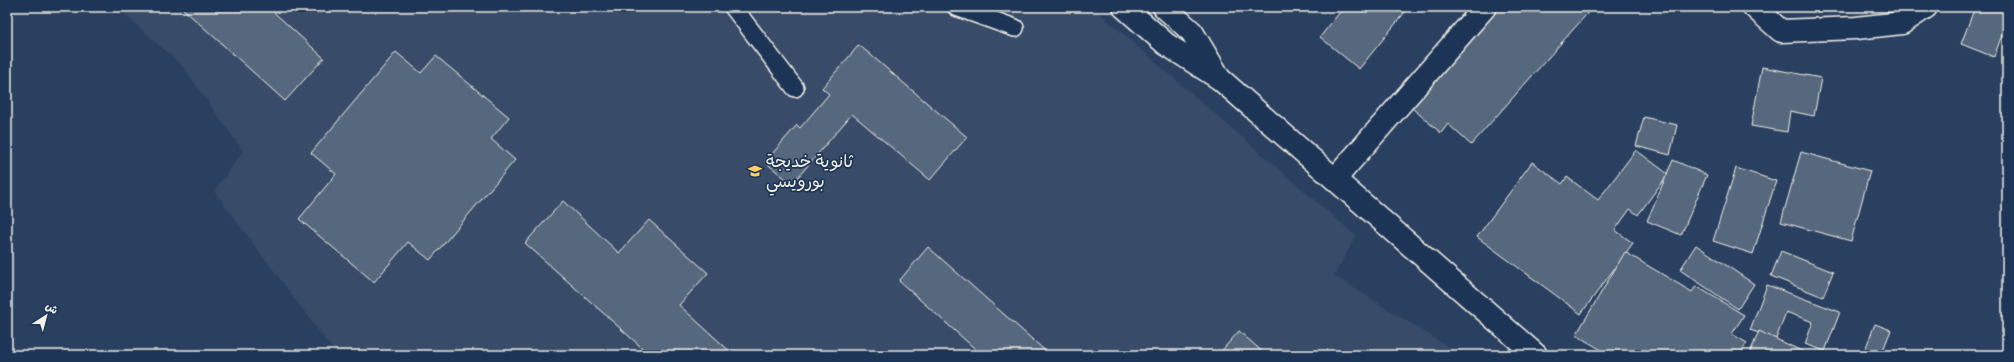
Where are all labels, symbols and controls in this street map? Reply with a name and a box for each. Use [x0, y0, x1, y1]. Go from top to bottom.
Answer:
place label: ثانوية خديجة بورويسي [766, 151, 854, 196]
school or university icon: ثانوية خديجة بورويسي [747, 163, 763, 179]
north arrow [26, 296, 66, 336]
text: ش [43, 299, 61, 317]

